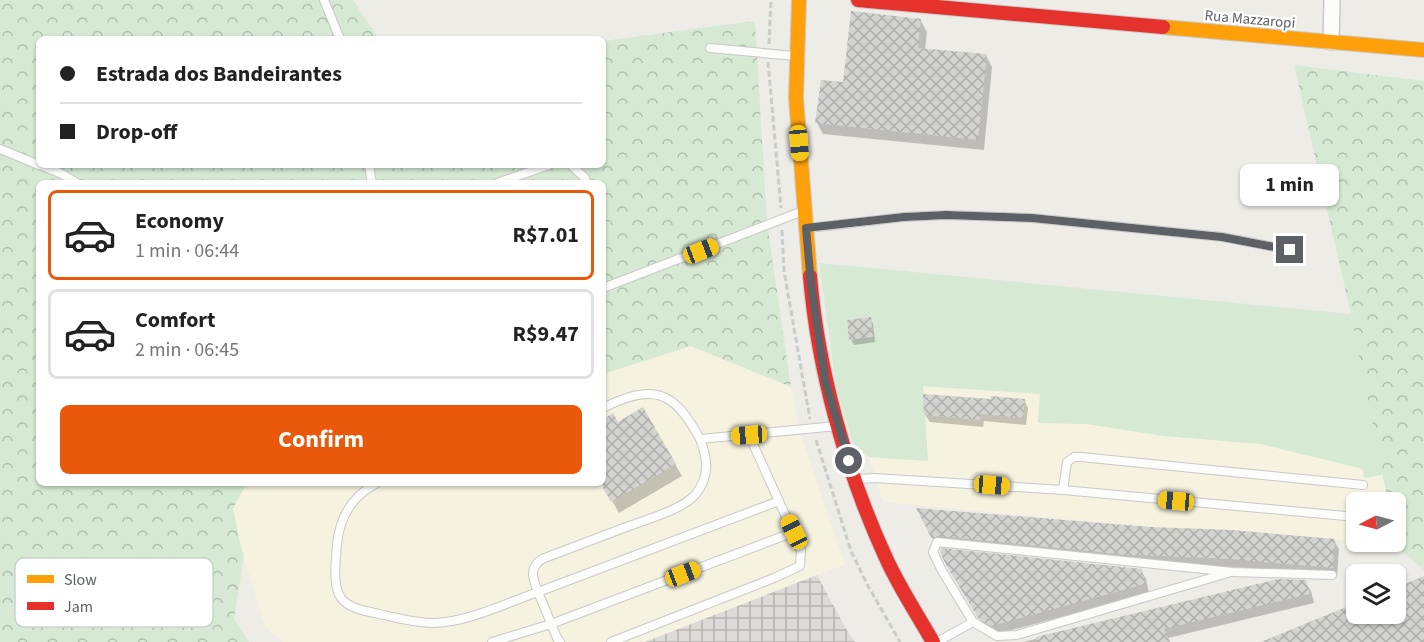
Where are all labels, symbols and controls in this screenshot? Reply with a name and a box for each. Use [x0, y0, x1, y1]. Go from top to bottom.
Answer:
street label: Rua Mazzaropi [1204, 5, 1296, 34]
text: Estrada dos Bandeirantes [96, 58, 342, 90]
text: Drop-off [96, 116, 177, 148]
car [788, 124, 810, 162]
callout: 1 min [1240, 163, 1340, 205]
text: 1 min [1265, 171, 1314, 199]
text: Economy [135, 205, 224, 237]
icon: car [63, 208, 117, 262]
text: R$7.01 [512, 219, 579, 251]
car [681, 236, 721, 266]
route end [1276, 236, 1303, 263]
text: 1 min · 06:44 [135, 237, 239, 265]
text: Comfort [135, 304, 216, 336]
icon: car [63, 307, 117, 361]
text: R$9.47 [512, 318, 579, 350]
text: 2 min · 06:45 [135, 336, 239, 364]
button: Confirm [60, 405, 582, 474]
car [730, 425, 768, 445]
route start [835, 447, 862, 474]
car [973, 475, 1011, 495]
car [1157, 490, 1195, 512]
north arrow [1346, 492, 1406, 552]
map controls [1346, 492, 1406, 624]
car [778, 512, 810, 552]
legend [15, 558, 213, 627]
car [663, 559, 703, 589]
button: layers [1346, 564, 1406, 624]
text: Slow [64, 569, 97, 591]
text: Jam [64, 596, 93, 618]

